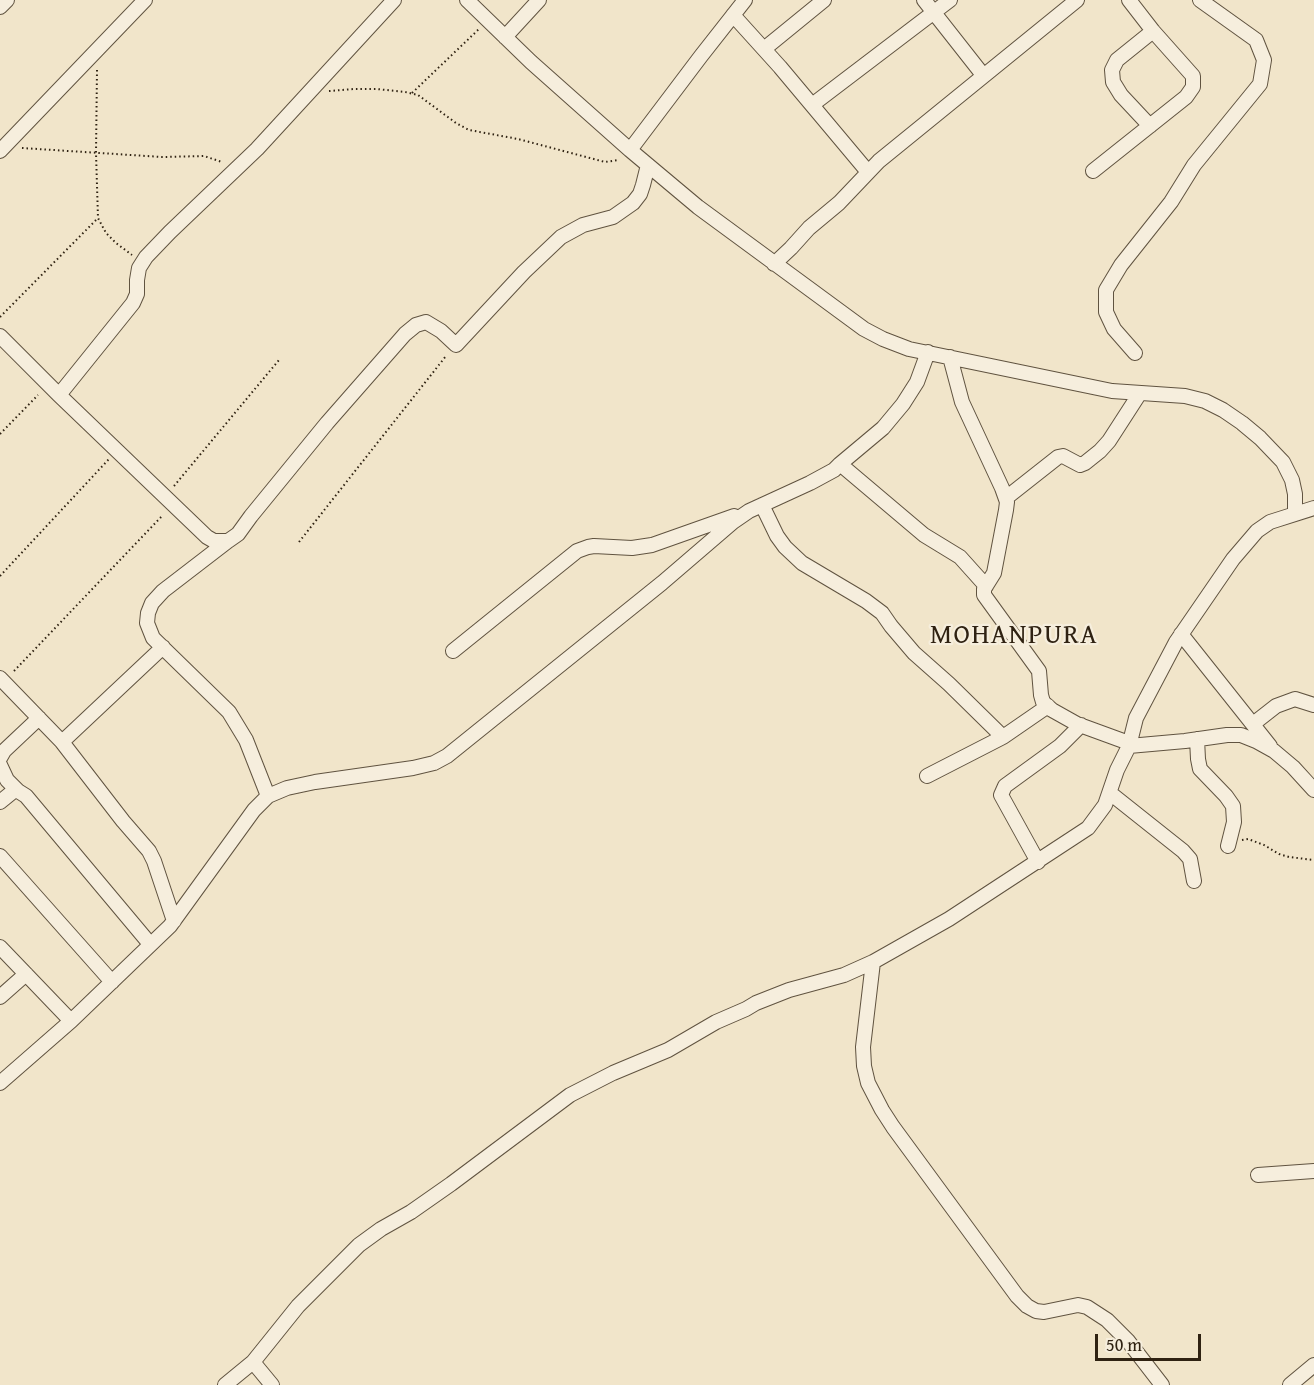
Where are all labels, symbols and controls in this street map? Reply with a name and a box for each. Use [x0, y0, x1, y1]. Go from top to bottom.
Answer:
district label: MOHANPURA [930, 620, 1098, 652]
scale bar [1098, 1322, 1204, 1360]
text: 50 m [1106, 1331, 1142, 1358]

